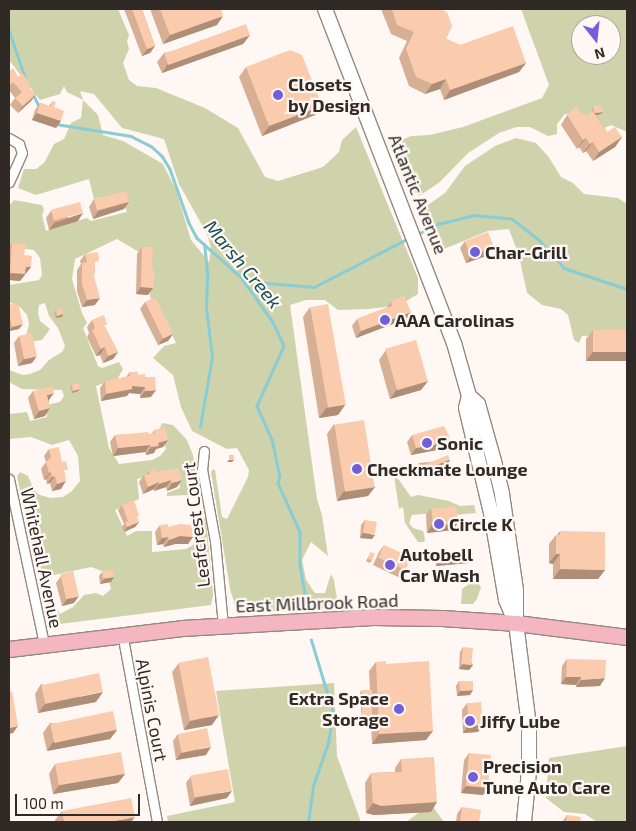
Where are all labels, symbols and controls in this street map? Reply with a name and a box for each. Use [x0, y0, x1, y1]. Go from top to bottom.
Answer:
north arrow [571, 15, 621, 65]
text: N [593, 44, 607, 64]
place label: Closets by Design [288, 74, 371, 116]
marker: Closets by Design [272, 89, 284, 101]
street label: Atlantic Avenue [384, 131, 452, 257]
water label: Marsh Creek [199, 215, 287, 313]
place label: Char-Grill [485, 241, 568, 263]
marker: Char-Grill [469, 246, 481, 258]
place label: AAA Carolinas [395, 309, 515, 331]
marker: AAA Carolinas [379, 314, 391, 326]
place label: Sonic [437, 432, 483, 454]
marker: Sonic [421, 437, 433, 449]
place label: Checkmate Lounge [367, 458, 528, 480]
street label: Leafcrest Court [178, 461, 214, 589]
marker: Checkmate Lounge [351, 463, 363, 475]
street label: Whitehall Avenue [16, 485, 68, 631]
place label: Circle K [449, 513, 513, 535]
marker: Circle K [433, 518, 445, 530]
place label: Autobell Car Wash [400, 544, 480, 586]
marker: Autobell Car Wash [384, 559, 396, 571]
street label: East Millbrook Road [235, 589, 399, 617]
street label: Alpinis Court [131, 657, 173, 763]
place label: Extra Space Storage [288, 688, 389, 731]
marker: Extra Space Storage [393, 703, 405, 715]
place label: Jiffy Lube [480, 710, 561, 732]
marker: Jiffy Lube [464, 715, 476, 727]
place label: Precision Tune Auto Care [483, 756, 611, 799]
marker: Precision Tune Auto Care [467, 771, 479, 783]
scale bar [18, 784, 142, 816]
text: 100 m [23, 794, 64, 812]

